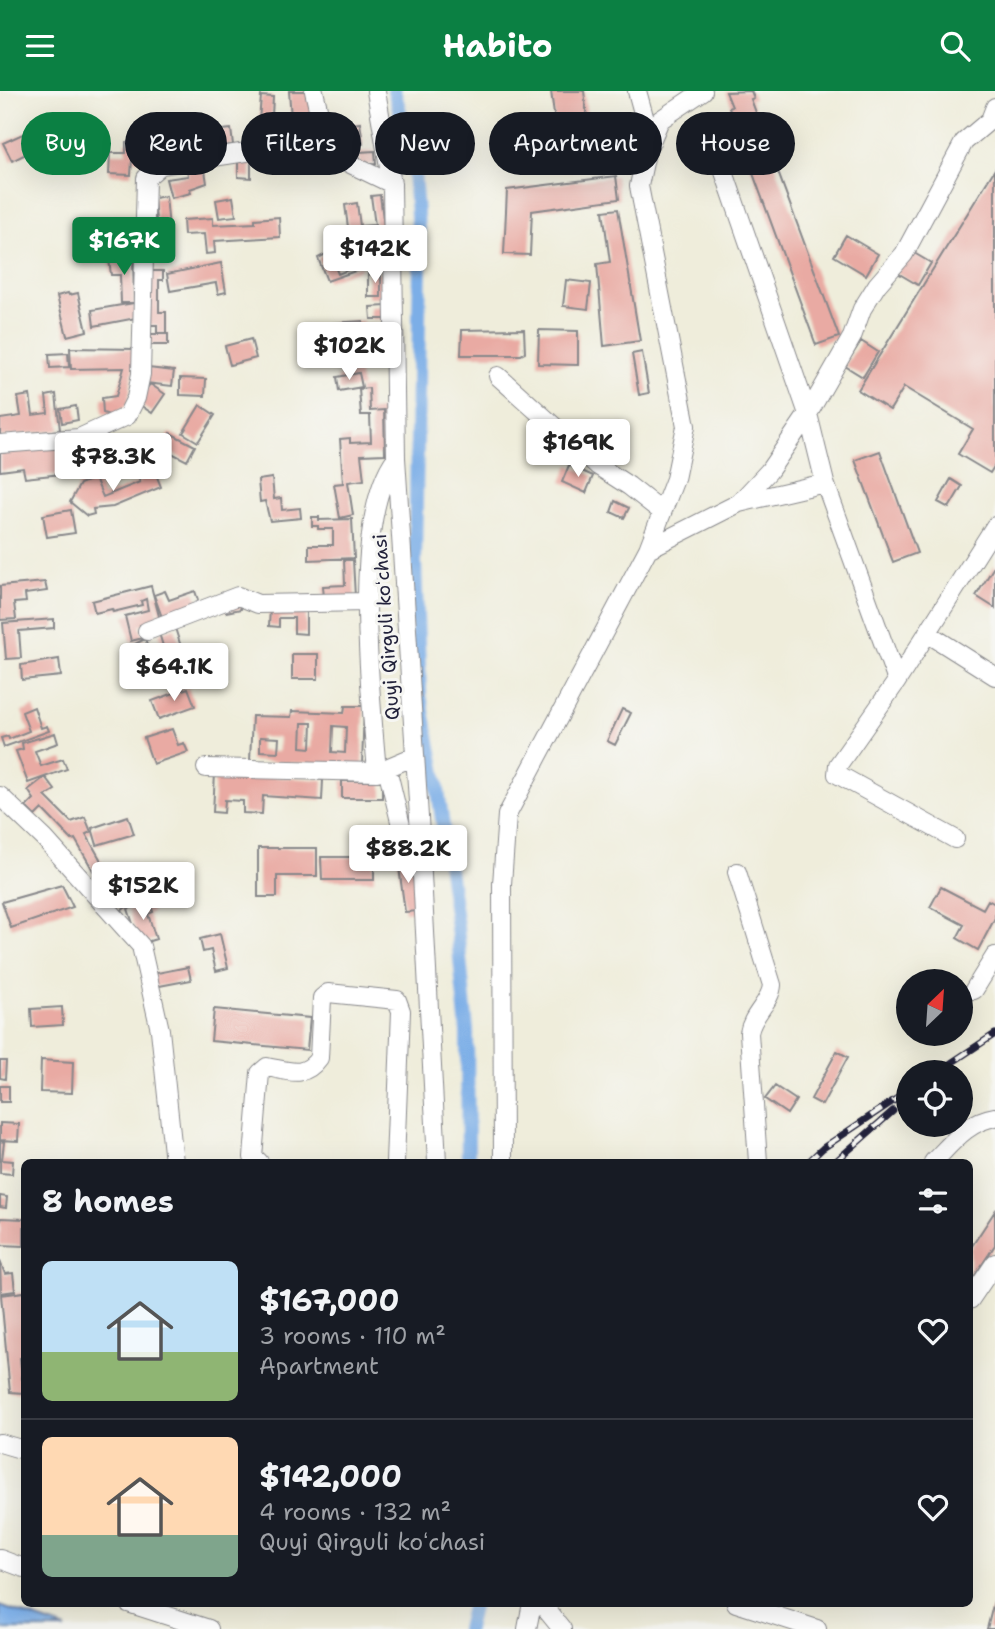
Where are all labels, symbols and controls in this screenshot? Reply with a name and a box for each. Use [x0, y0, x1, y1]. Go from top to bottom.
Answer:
text: Habito [442, 24, 553, 67]
icon: menu [21, 27, 59, 65]
icon: search [936, 27, 974, 65]
chip: Buy [21, 112, 111, 175]
chip: Rent [125, 112, 227, 175]
chip: Filters [241, 112, 361, 175]
chip: New [375, 112, 475, 175]
chip: Apartment [489, 112, 662, 175]
chip: House [676, 112, 795, 175]
pin: $167K [75, 218, 173, 277]
text: $167K [88, 225, 160, 255]
pin: $142K [326, 225, 424, 285]
text: $142K [339, 233, 411, 263]
pin: $102K [300, 323, 398, 382]
text: $102K [313, 330, 385, 360]
pin: $169K [529, 419, 627, 479]
text: $169K [542, 427, 614, 457]
pin: $78.3K [56, 433, 170, 493]
text: $78.3K [71, 441, 155, 471]
street label: Quyi Qirguli koʻchasi [367, 533, 405, 721]
pin: $64.1K [117, 643, 231, 703]
text: $64.1K [135, 651, 213, 681]
pin: $88.2K [351, 825, 465, 885]
text: $88.2K [365, 833, 451, 863]
pin: $152K [94, 863, 192, 922]
text: $152K [108, 870, 178, 900]
north arrow [896, 969, 973, 1047]
map controls [896, 969, 973, 1137]
button: locate [896, 1060, 973, 1137]
text: 8 homes [42, 1181, 174, 1222]
icon: filters [914, 1182, 952, 1220]
text: $167,000 [259, 1280, 399, 1321]
icon: home [98, 1289, 182, 1373]
icon: heart [914, 1312, 952, 1350]
text: 3 rooms · 110 m² [259, 1321, 446, 1351]
text: Apartment [259, 1351, 379, 1381]
text: $142,000 [259, 1456, 402, 1497]
icon: home [98, 1465, 182, 1549]
icon: heart [914, 1488, 952, 1526]
text: 4 rooms · 132 m² [259, 1497, 451, 1527]
text: Quyi Qirguli koʻchasi [259, 1527, 485, 1557]

